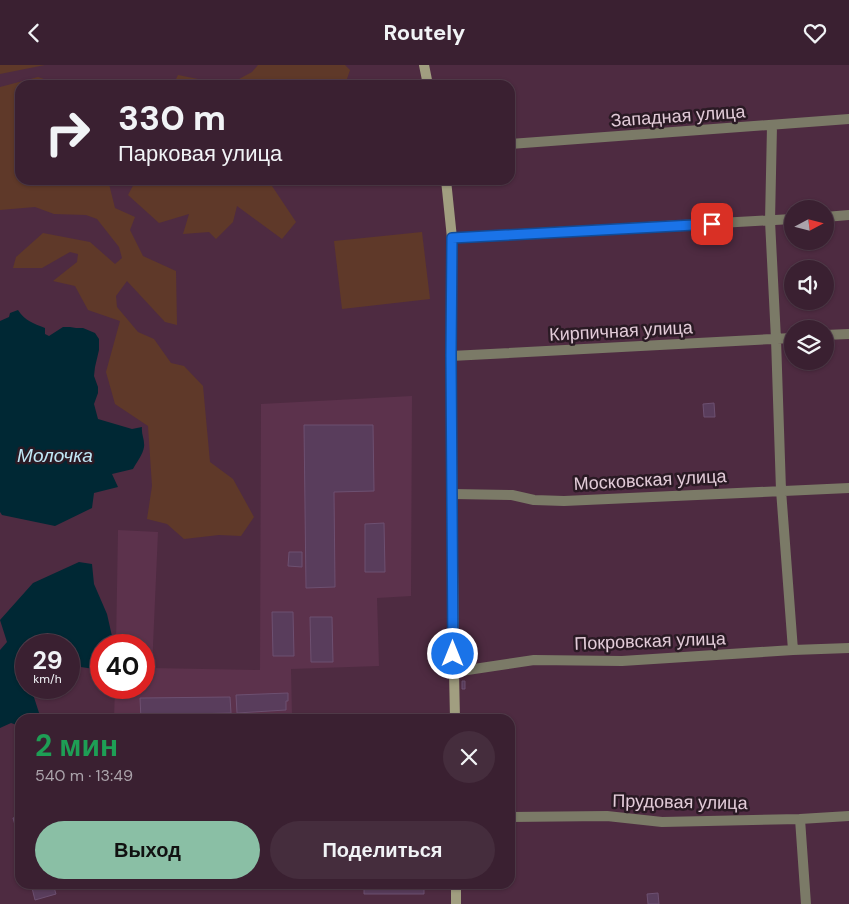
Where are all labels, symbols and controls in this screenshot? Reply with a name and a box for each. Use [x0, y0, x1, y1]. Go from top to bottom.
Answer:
text: Routely [384, 18, 465, 47]
icon: back [20, 19, 48, 47]
icon: heart [801, 19, 829, 47]
text: 330 m [118, 95, 226, 141]
street label: Западная улица [610, 99, 747, 133]
icon: right [35, 100, 100, 165]
text: Парковая улица [118, 139, 282, 168]
north arrow [784, 200, 834, 250]
map controls [784, 200, 834, 370]
pin [691, 203, 733, 245]
icon: arrive [698, 210, 726, 238]
button: sound [784, 260, 834, 310]
street label: Кирпичная улица [549, 315, 694, 347]
button: layers [784, 320, 834, 370]
water label: Молочка [17, 443, 93, 468]
street label: Московская улица [573, 464, 728, 496]
street label: Покровская улица [574, 626, 727, 656]
position arrow [426, 627, 478, 679]
speed limit sign: 40 [90, 634, 155, 699]
text: 29 [32, 644, 63, 677]
text: km/h [33, 671, 62, 687]
text: 2 мин [35, 726, 118, 765]
button: close [443, 731, 495, 783]
text: 540 m · 13:49 [35, 765, 133, 786]
street label: Прудовая улица [612, 789, 749, 815]
button: Выход [35, 821, 260, 879]
button: Поделиться [270, 821, 495, 879]

